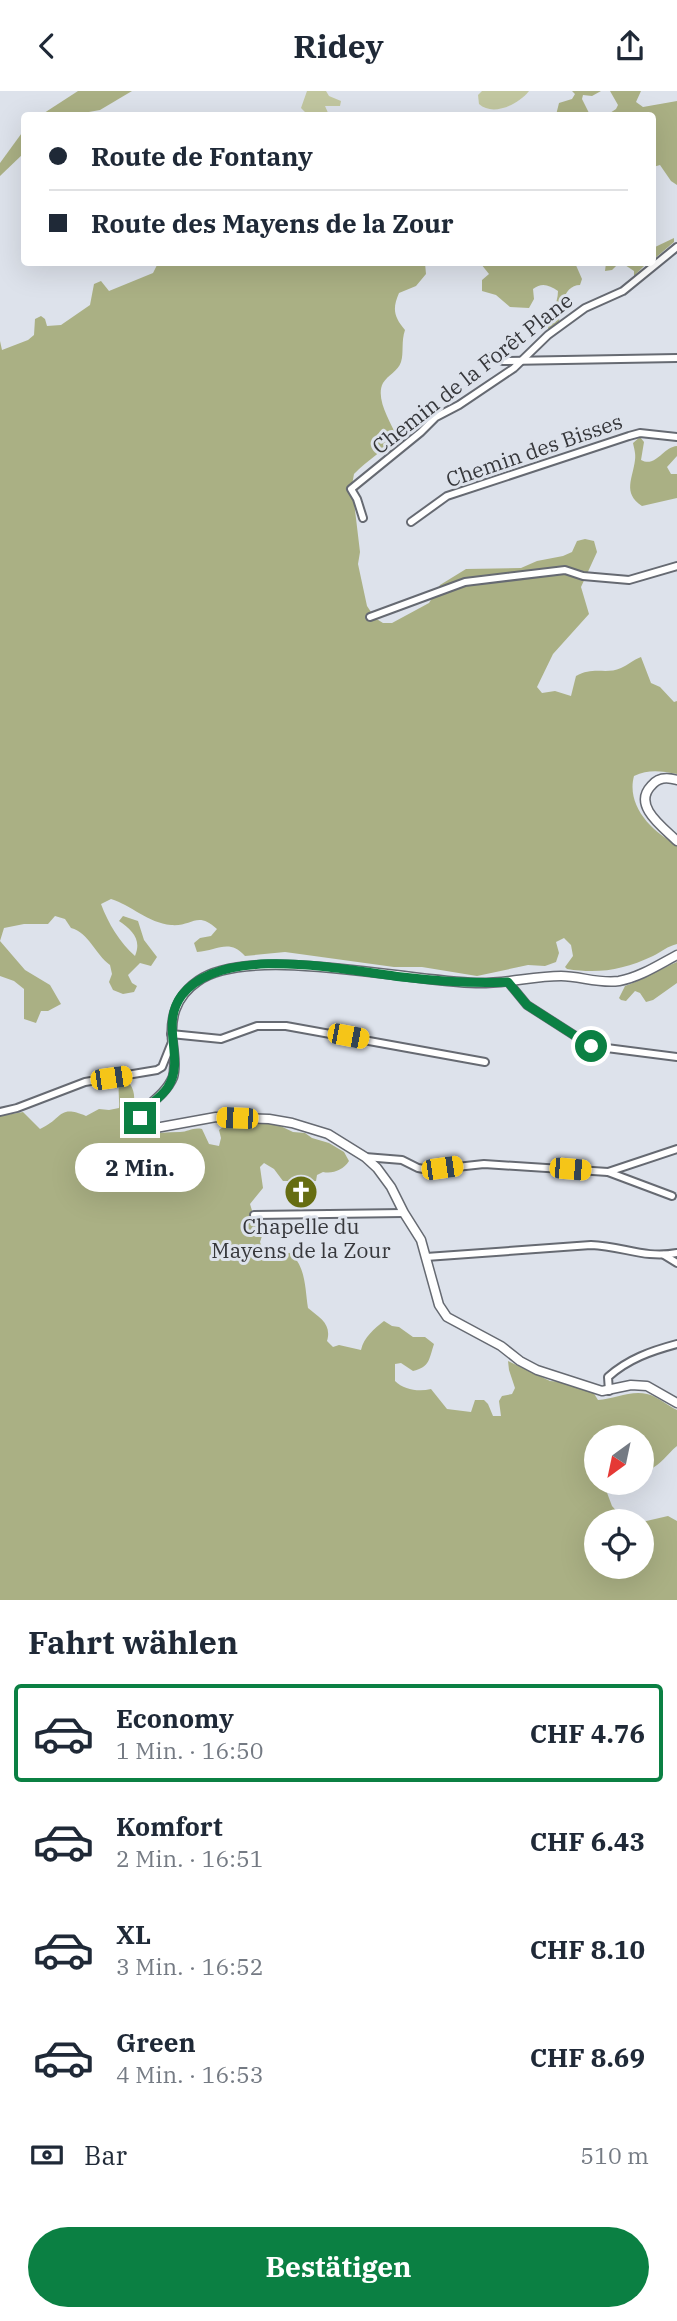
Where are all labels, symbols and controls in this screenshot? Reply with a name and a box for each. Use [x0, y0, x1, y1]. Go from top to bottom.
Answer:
text: Ridey [293, 25, 384, 67]
icon: back [28, 27, 66, 65]
icon: share [611, 27, 649, 65]
text: Route de Fontany [91, 139, 313, 173]
text: Route des Mayens de la Zour [91, 206, 454, 240]
street label: Chemin de la Forêt Plane [366, 286, 578, 460]
street label: Chemin des Bisses [442, 407, 626, 493]
car [326, 1022, 371, 1050]
route start [575, 1030, 607, 1062]
car [89, 1065, 134, 1091]
route end [124, 1102, 156, 1134]
car [216, 1107, 259, 1129]
callout: 2 Min. [75, 1143, 205, 1191]
text: 2 Min. [105, 1152, 175, 1182]
car [420, 1155, 465, 1181]
car [549, 1157, 592, 1181]
church icon: Chapelle du Mayens de la Zour [282, 1173, 320, 1211]
place label: Chapelle du Mayens de la Zour [211, 1212, 391, 1264]
north arrow [584, 1425, 654, 1495]
map controls [584, 1425, 654, 1579]
button: locate [584, 1509, 654, 1579]
text: Fahrt wählen [28, 1621, 238, 1663]
text: Economy [116, 1701, 234, 1735]
icon: car [32, 1702, 95, 1765]
text: CHF 4.76 [530, 1716, 645, 1750]
text: 1 Min. · 16:50 [116, 1735, 263, 1765]
text: Komfort [116, 1809, 223, 1843]
icon: car [32, 1810, 95, 1873]
text: CHF 6.43 [530, 1824, 645, 1858]
text: 2 Min. · 16:51 [116, 1843, 263, 1873]
text: XL [116, 1917, 151, 1951]
icon: car [32, 1918, 95, 1981]
text: CHF 8.10 [530, 1932, 645, 1966]
text: 3 Min. · 16:52 [116, 1951, 263, 1981]
text: Green [116, 2025, 196, 2059]
icon: car [32, 2026, 95, 2089]
text: CHF 8.69 [530, 2040, 645, 2074]
text: 4 Min. · 16:53 [116, 2059, 263, 2089]
icon: cash [28, 2136, 66, 2174]
text: Bar [84, 2138, 127, 2172]
text: 510 m [580, 2140, 649, 2170]
button: Bestätigen [28, 2227, 649, 2307]

